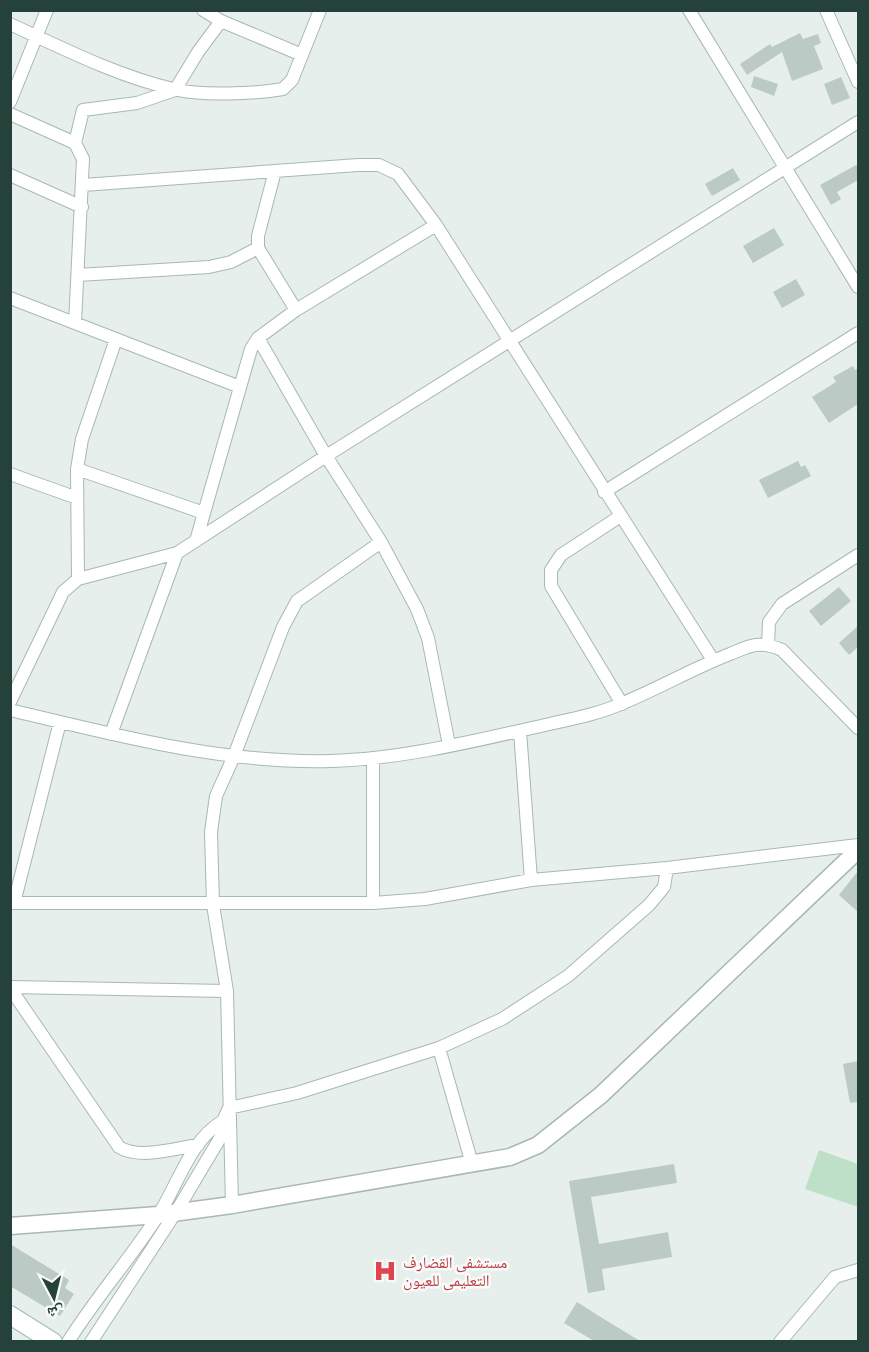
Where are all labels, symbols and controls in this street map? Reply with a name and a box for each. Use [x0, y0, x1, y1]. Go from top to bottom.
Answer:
place label: مستشفى القضارف التعليمى للعيون [403, 1252, 507, 1292]
hospital icon: مستشفى القضارف التعليمى للعيون [372, 1258, 398, 1284]
north arrow [24, 1268, 84, 1328]
text: ش [46, 1300, 65, 1324]

